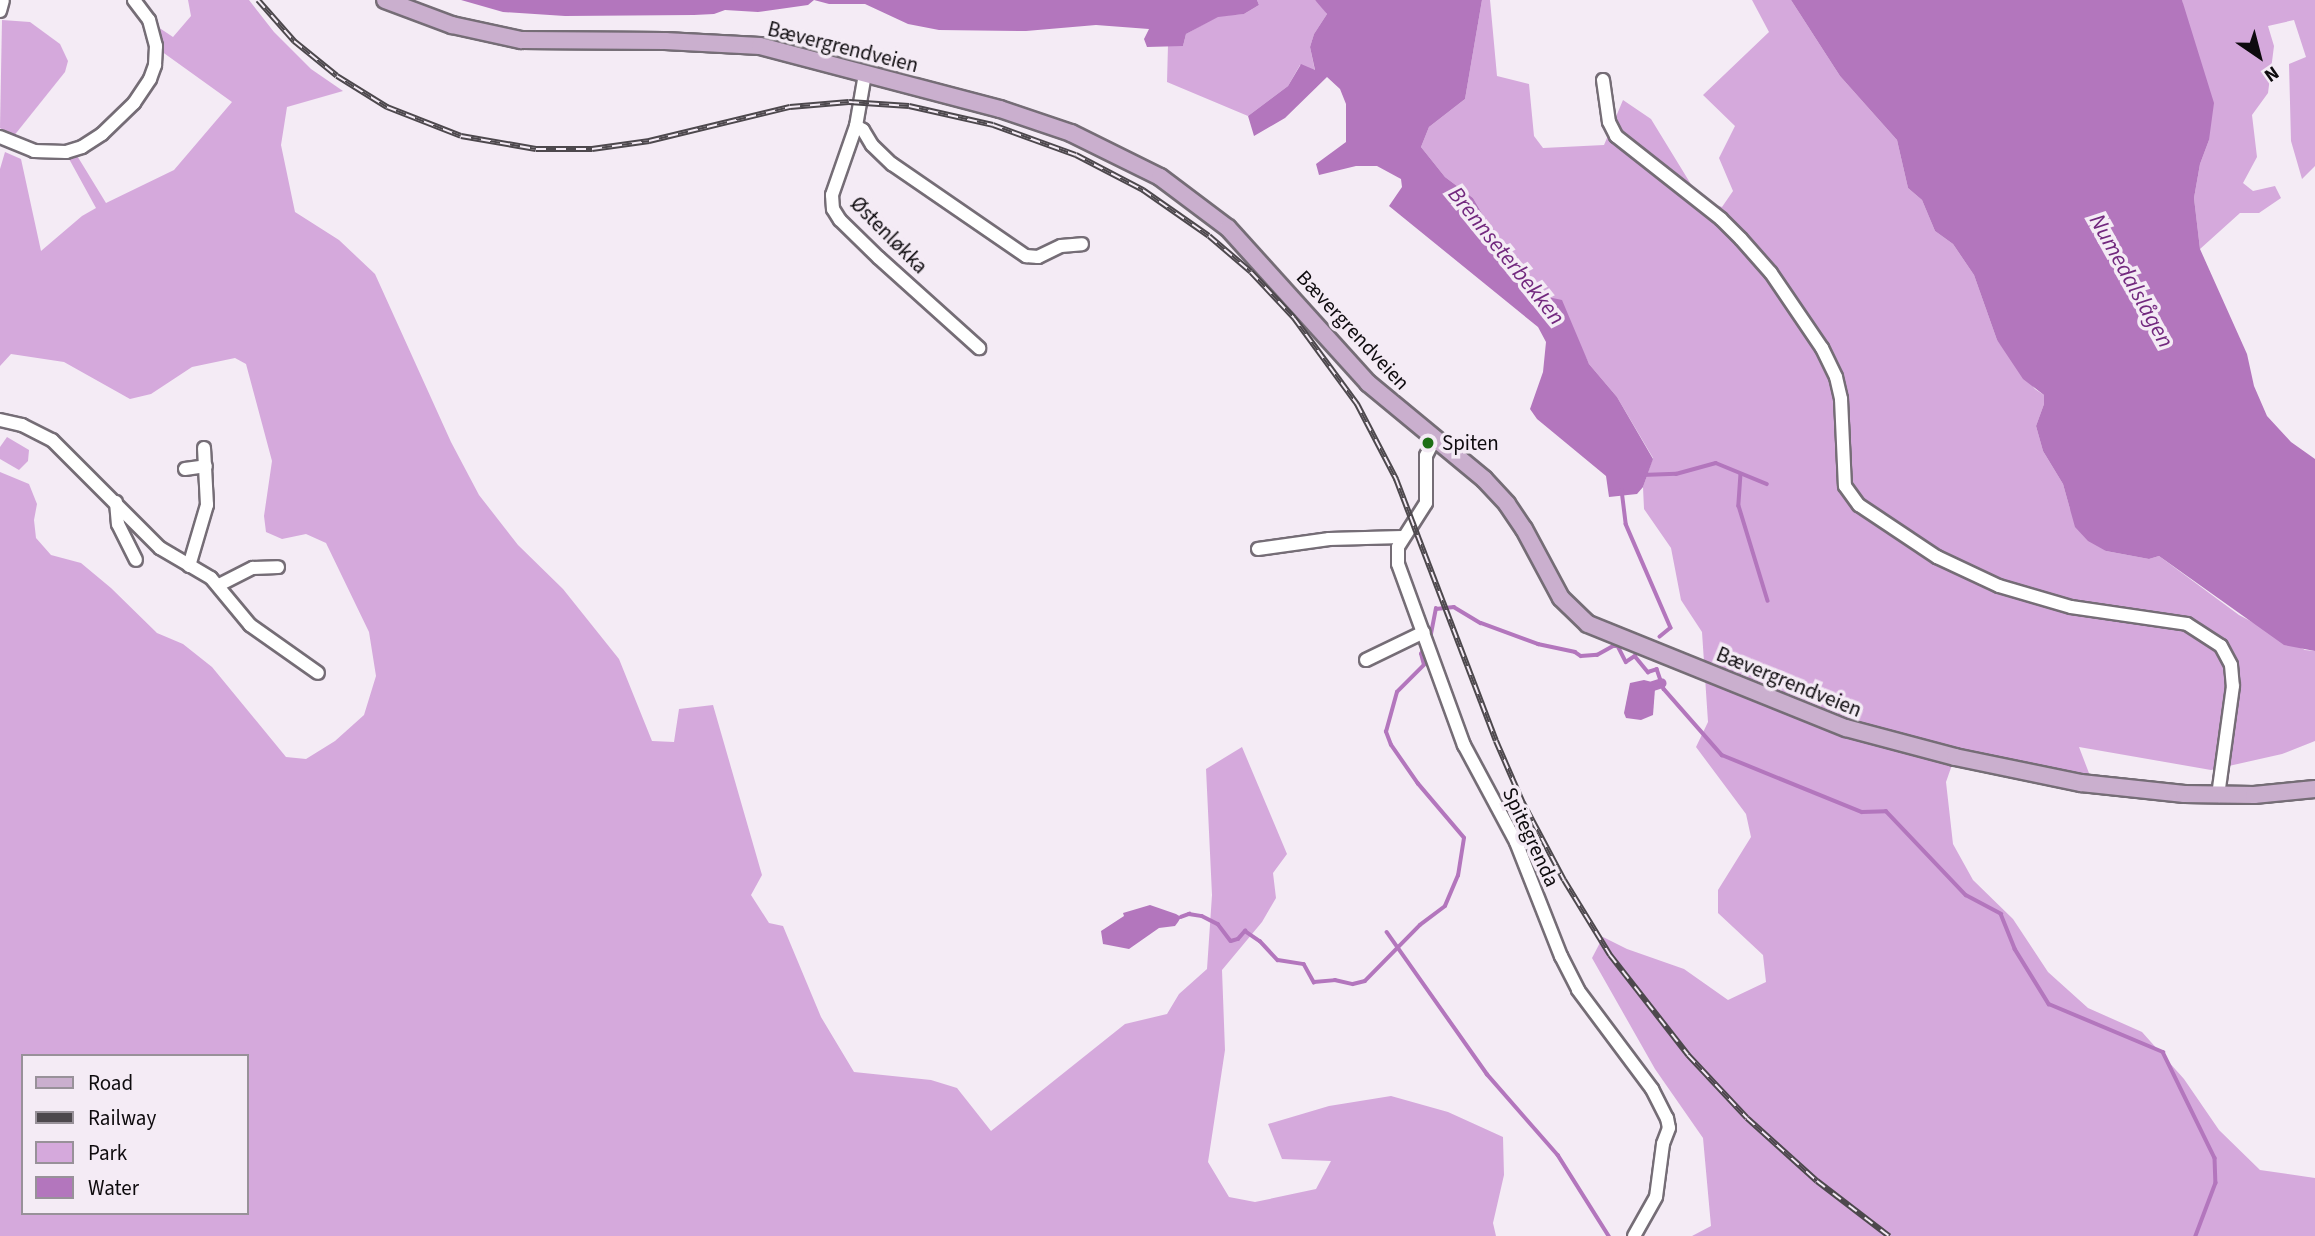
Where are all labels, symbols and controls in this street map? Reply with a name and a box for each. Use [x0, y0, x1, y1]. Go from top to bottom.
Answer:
street label: Bævergrendveien [765, 16, 921, 78]
north arrow [2224, 21, 2294, 91]
text: N [2258, 59, 2284, 88]
water label: Brennseterbekken [1442, 181, 1570, 331]
street label: Østenløkka [845, 191, 933, 279]
water label: Numedalslågen [2083, 209, 2179, 353]
street label: Bævergrendveien [1291, 265, 1415, 395]
place label: Spiten [1442, 430, 1499, 456]
marker: Spiten [1420, 435, 1436, 451]
street label: Bævergrendveien [1713, 641, 1865, 723]
street label: Spitegrenda [1497, 783, 1565, 891]
legend [21, 1054, 248, 1215]
text: Road [88, 1068, 133, 1098]
text: Railway [88, 1103, 156, 1133]
text: Park [88, 1138, 127, 1168]
text: Water [88, 1173, 139, 1203]

